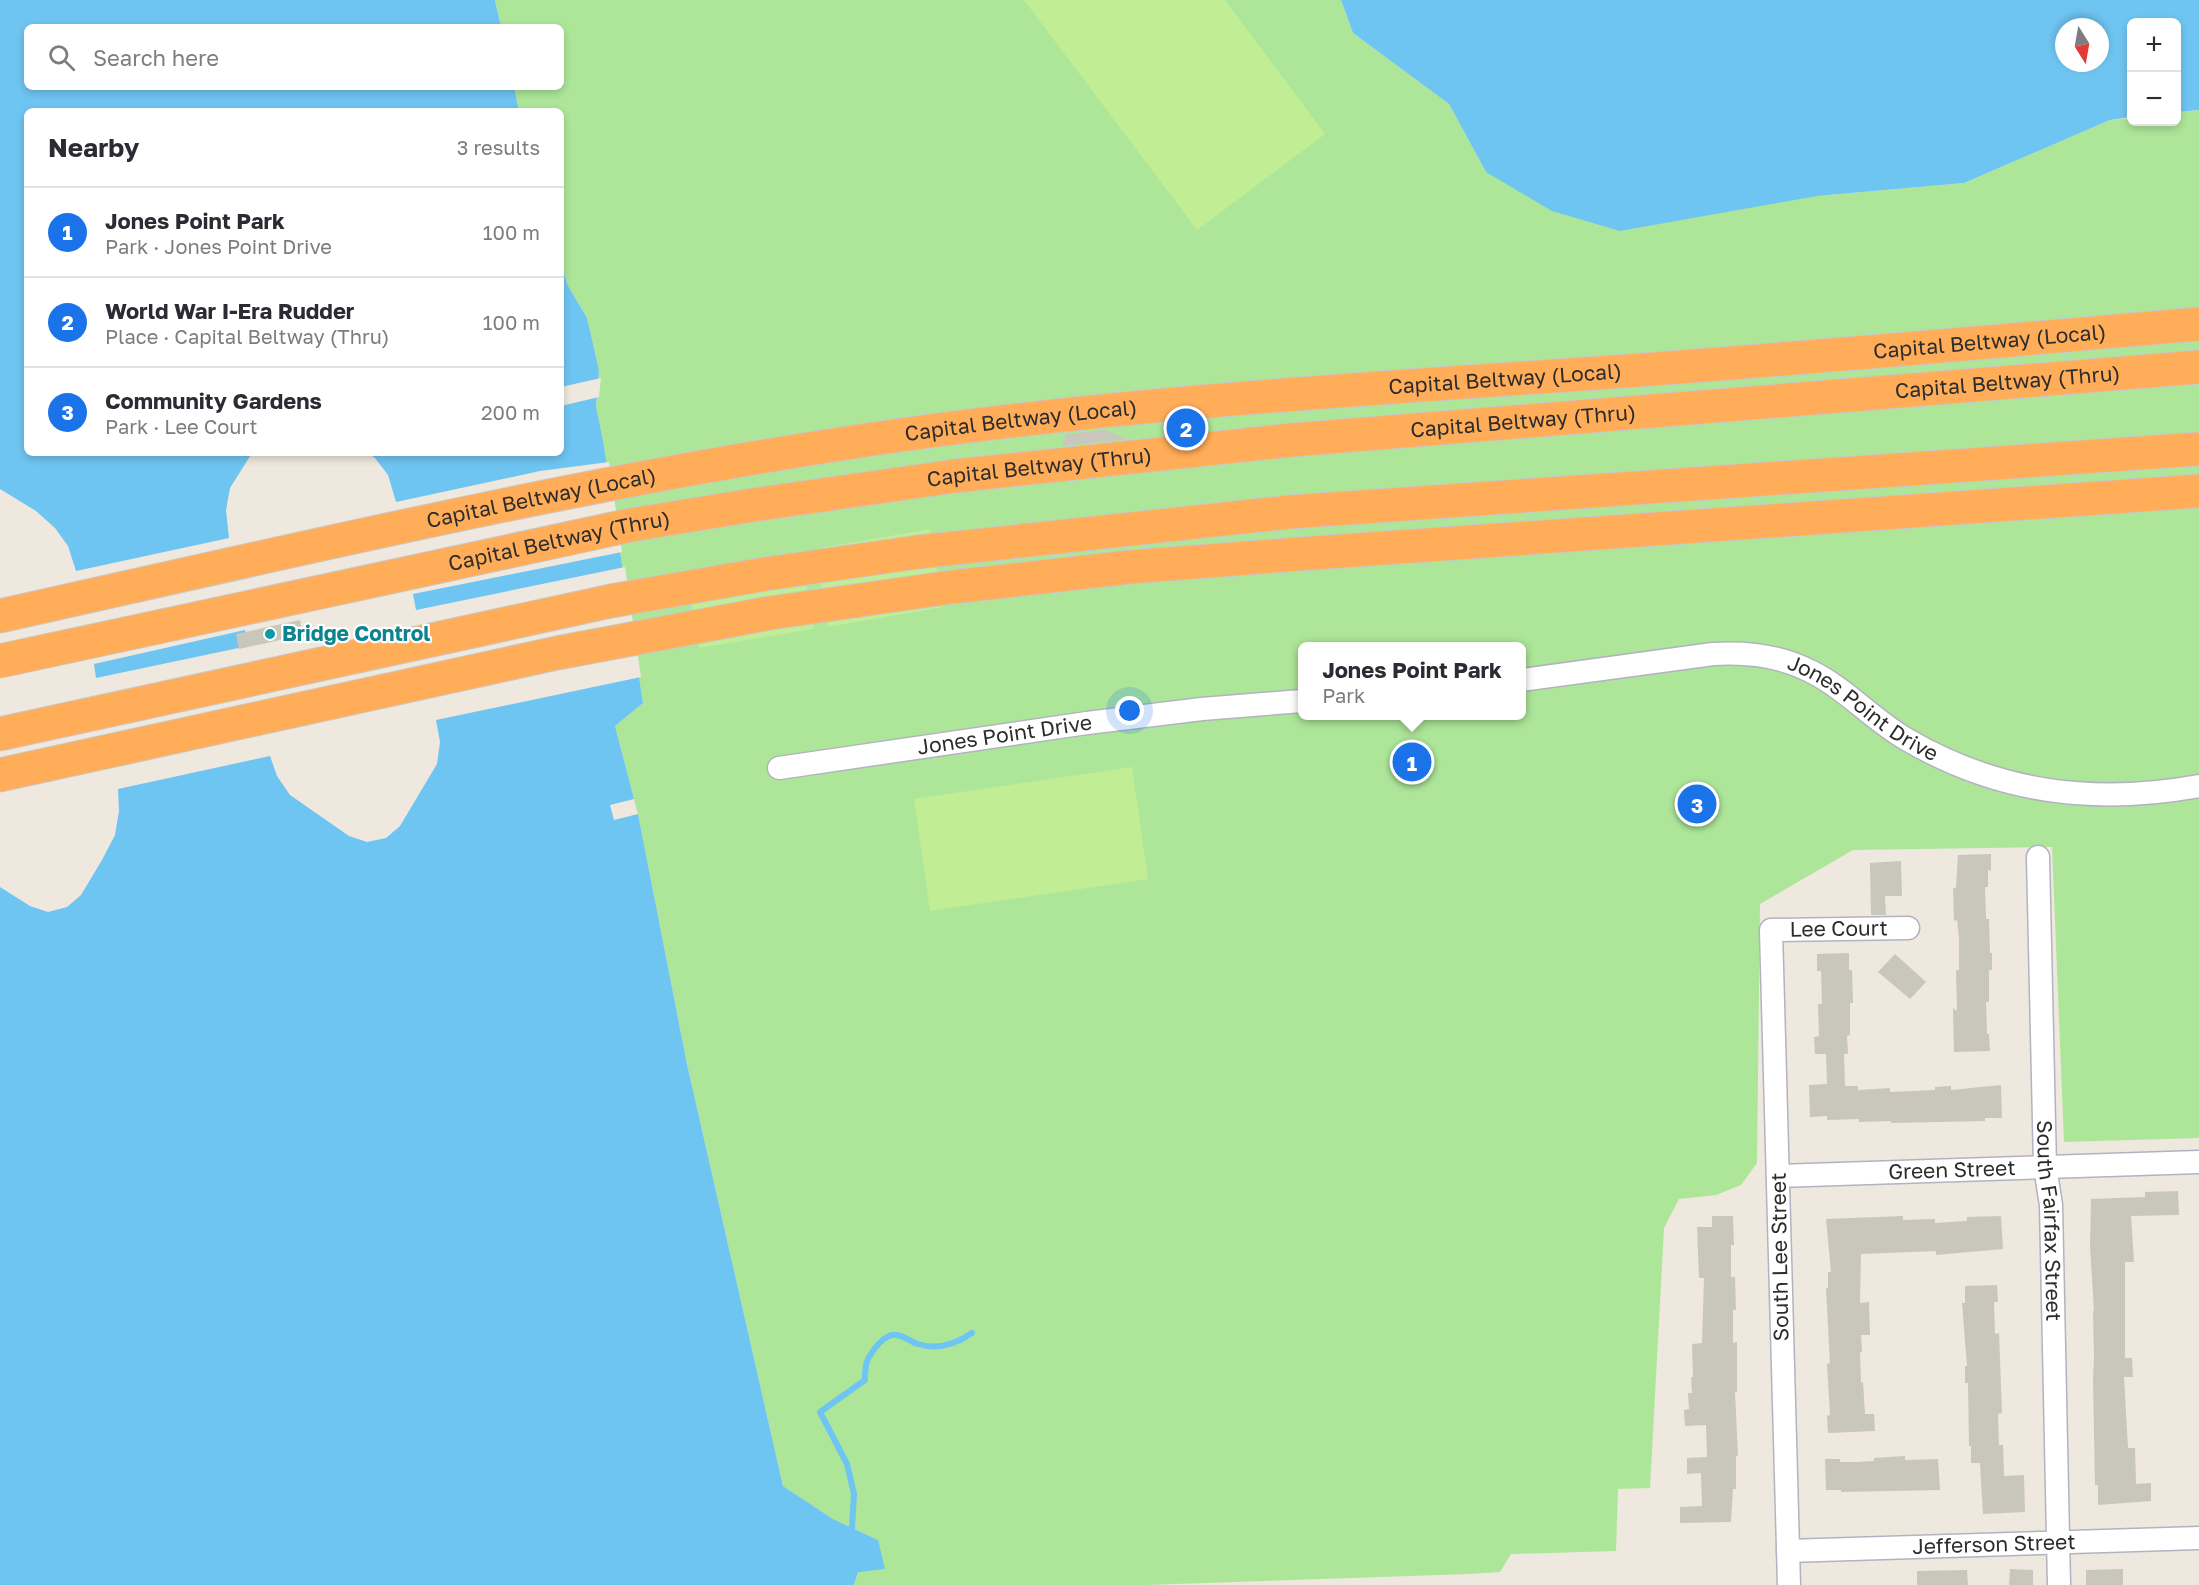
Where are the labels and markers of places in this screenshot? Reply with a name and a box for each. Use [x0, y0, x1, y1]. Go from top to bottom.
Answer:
pin: 2 [1166, 406, 1206, 450]
place label: Bridge Control [282, 620, 430, 646]
marker: Bridge Control [263, 627, 277, 641]
pin: 1 [1392, 740, 1432, 784]
pin: 3 [1678, 782, 1716, 826]

